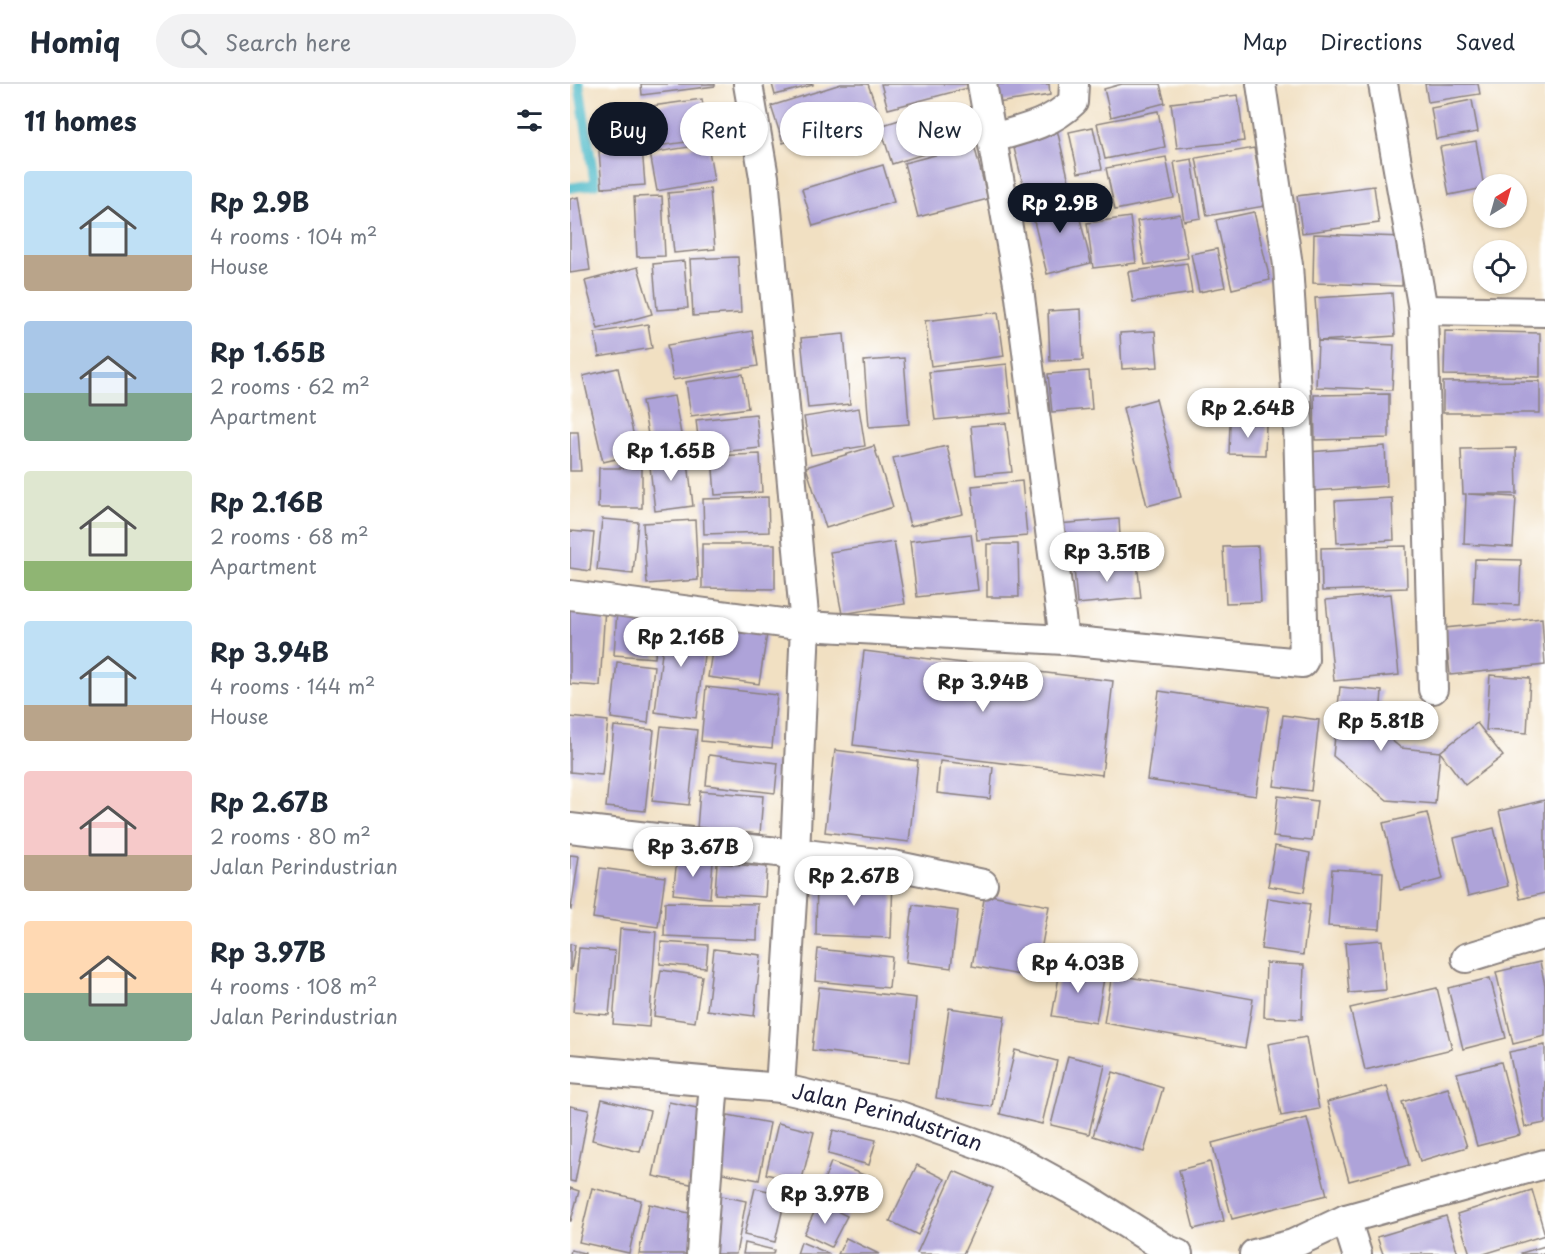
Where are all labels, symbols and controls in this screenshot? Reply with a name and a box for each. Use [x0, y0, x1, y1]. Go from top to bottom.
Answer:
search box [156, 14, 576, 68]
text: Homiq [30, 20, 120, 63]
icon: search [177, 25, 210, 58]
text: Search here [225, 25, 351, 58]
text: Map [1242, 25, 1287, 57]
text: Directions [1320, 25, 1422, 57]
text: Saved [1455, 25, 1515, 57]
text: 11 homes [24, 101, 137, 140]
chip: Buy [588, 102, 668, 156]
chip: Rent [680, 102, 768, 156]
chip: Filters [780, 102, 884, 156]
chip: New [896, 102, 982, 156]
icon: filters [513, 104, 546, 137]
north arrow [1473, 174, 1527, 228]
map controls [1473, 174, 1527, 294]
text: Rp 2.9B [210, 182, 310, 221]
pin: Rp 2.9B [1005, 183, 1115, 234]
text: Rp 2.9B [1022, 187, 1098, 217]
icon: home [72, 195, 144, 267]
text: 4 rooms · 104 m² [210, 221, 377, 251]
button: locate [1473, 240, 1527, 294]
text: House [210, 251, 269, 281]
text: Rp 1.65B [210, 332, 326, 371]
icon: home [72, 345, 144, 417]
text: 2 rooms · 62 m² [210, 371, 370, 401]
pin: Rp 2.64B [1186, 388, 1310, 439]
text: Rp 2.64B [1201, 392, 1295, 422]
text: Apartment [210, 401, 317, 431]
pin: Rp 1.65B [609, 431, 733, 482]
text: Rp 1.65B [627, 435, 715, 465]
text: Rp 2.16B [210, 482, 323, 521]
icon: home [72, 495, 144, 567]
text: 2 rooms · 68 m² [210, 521, 369, 551]
pin: Rp 3.51B [1045, 532, 1169, 583]
text: Rp 3.51B [1063, 536, 1151, 566]
text: Apartment [210, 551, 317, 581]
pin: Rp 2.16B [619, 617, 743, 668]
text: Rp 2.16B [637, 621, 725, 651]
text: Rp 3.94B [210, 632, 329, 671]
icon: home [72, 645, 144, 717]
pin: Rp 3.94B [921, 662, 1045, 713]
text: Rp 3.94B [937, 666, 1029, 696]
text: 4 rooms · 144 m² [210, 671, 375, 701]
text: House [210, 701, 269, 731]
pin: Rp 5.81B [1319, 701, 1443, 752]
text: Rp 5.81B [1337, 705, 1425, 735]
text: Rp 2.67B [210, 782, 329, 821]
icon: home [72, 795, 144, 867]
text: 2 rooms · 80 m² [210, 821, 371, 851]
pin: Rp 3.67B [631, 827, 755, 878]
text: Rp 3.67B [647, 831, 739, 861]
text: Jalan Perindustrian [210, 851, 398, 881]
pin: Rp 2.67B [792, 856, 916, 907]
text: Rp 2.67B [808, 860, 900, 890]
text: Rp 3.97B [210, 932, 326, 971]
pin: Rp 4.03B [1016, 943, 1140, 994]
icon: home [72, 945, 144, 1017]
text: Rp 4.03B [1031, 947, 1125, 977]
text: 4 rooms · 108 m² [210, 971, 377, 1001]
text: Jalan Perindustrian [210, 1001, 398, 1031]
street label: Jalan Perindustrian [789, 1073, 988, 1158]
pin: Rp 3.97B [763, 1174, 887, 1225]
text: Rp 3.97B [780, 1178, 870, 1208]

